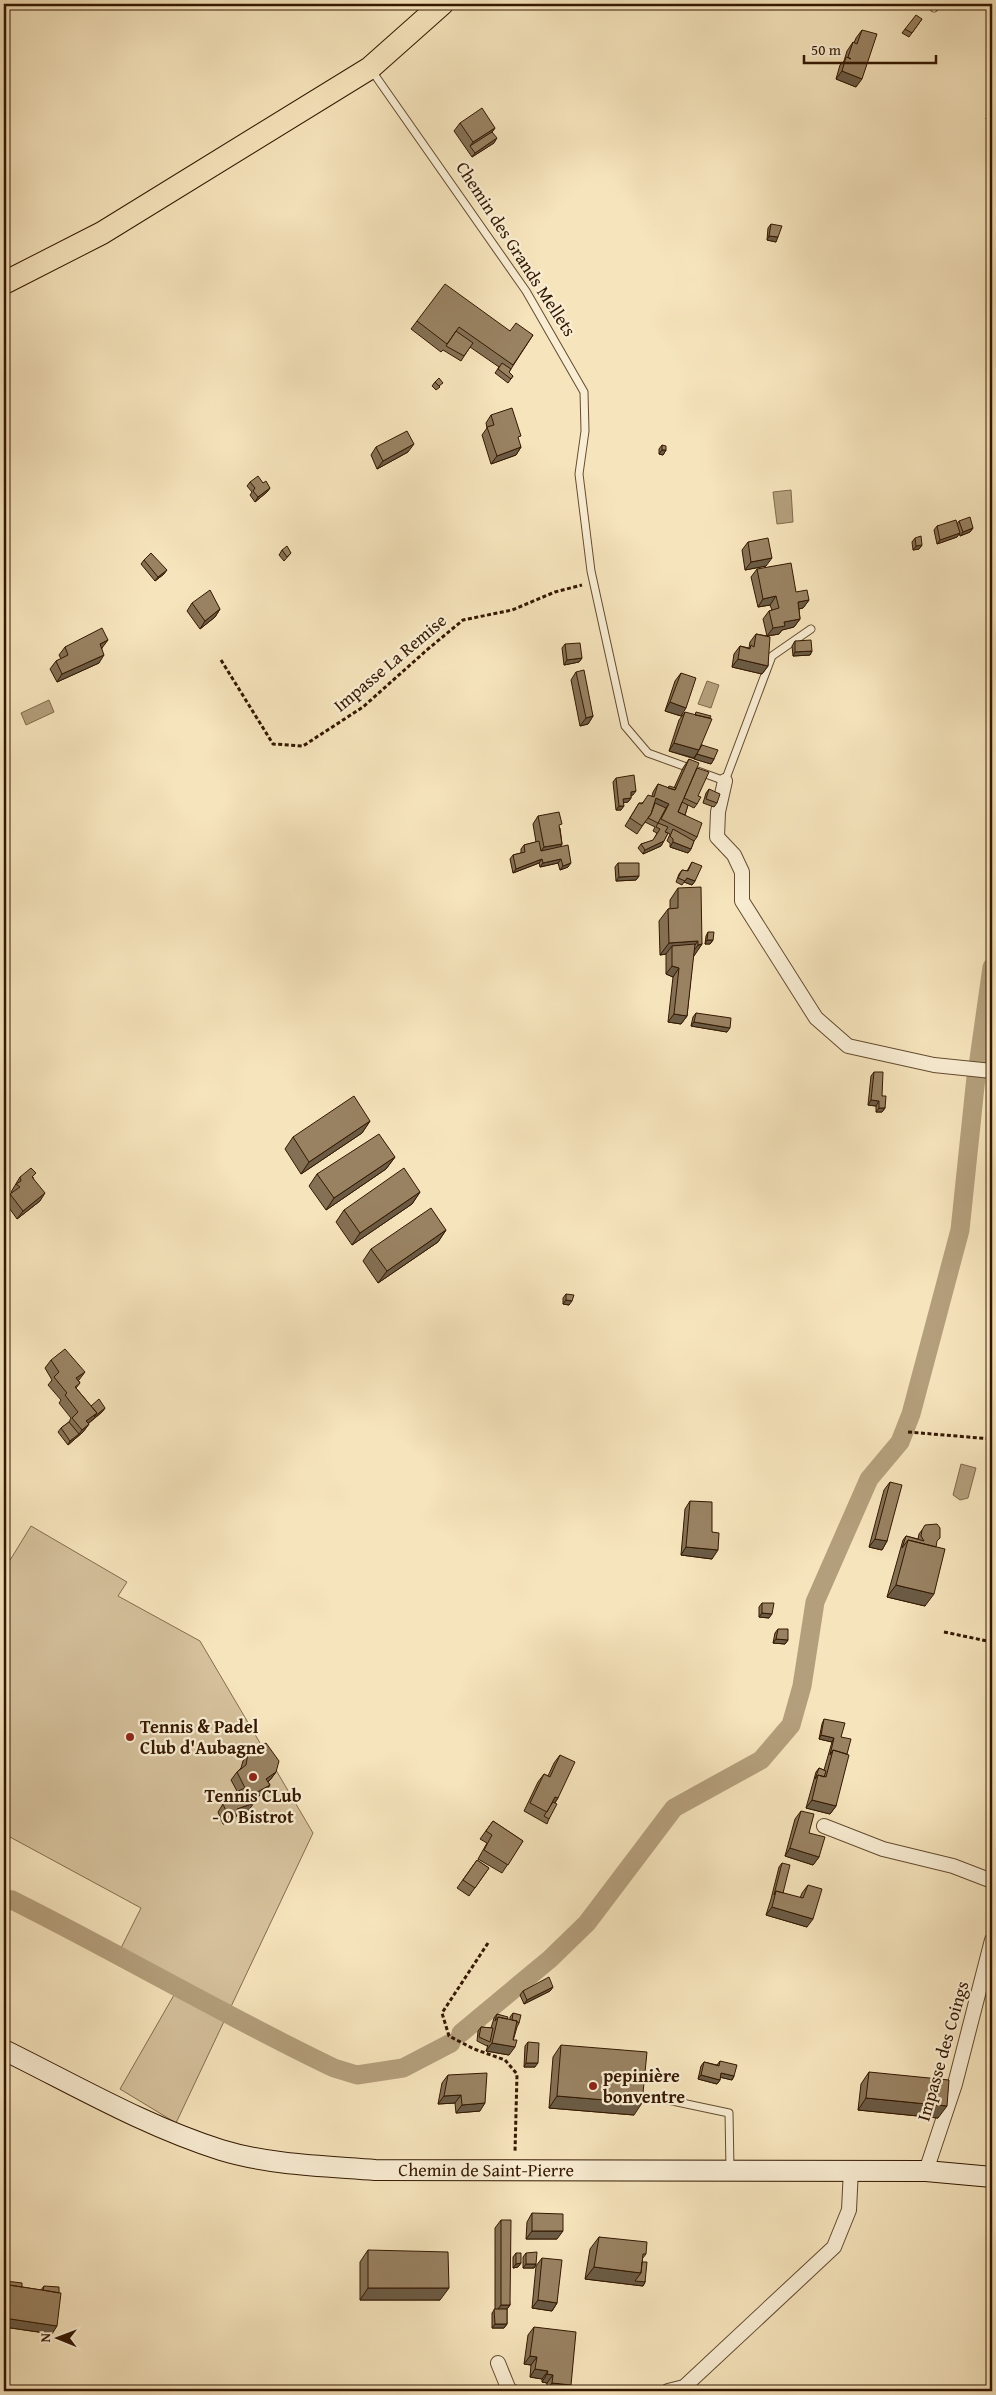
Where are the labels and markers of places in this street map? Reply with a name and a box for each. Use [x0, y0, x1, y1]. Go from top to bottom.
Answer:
place label: Tennis & Padel Club d'Aubagne [140, 1713, 265, 1761]
marker: Tennis & Padel Club d'Aubagne [124, 1731, 136, 1743]
marker: Tennis CLub - O Bistrot [247, 1771, 259, 1783]
place label: Tennis CLub - O Bistrot [204, 1782, 302, 1830]
place label: pepinière bonventre [603, 2062, 685, 2110]
marker: pepinière bonventre [587, 2080, 599, 2092]

